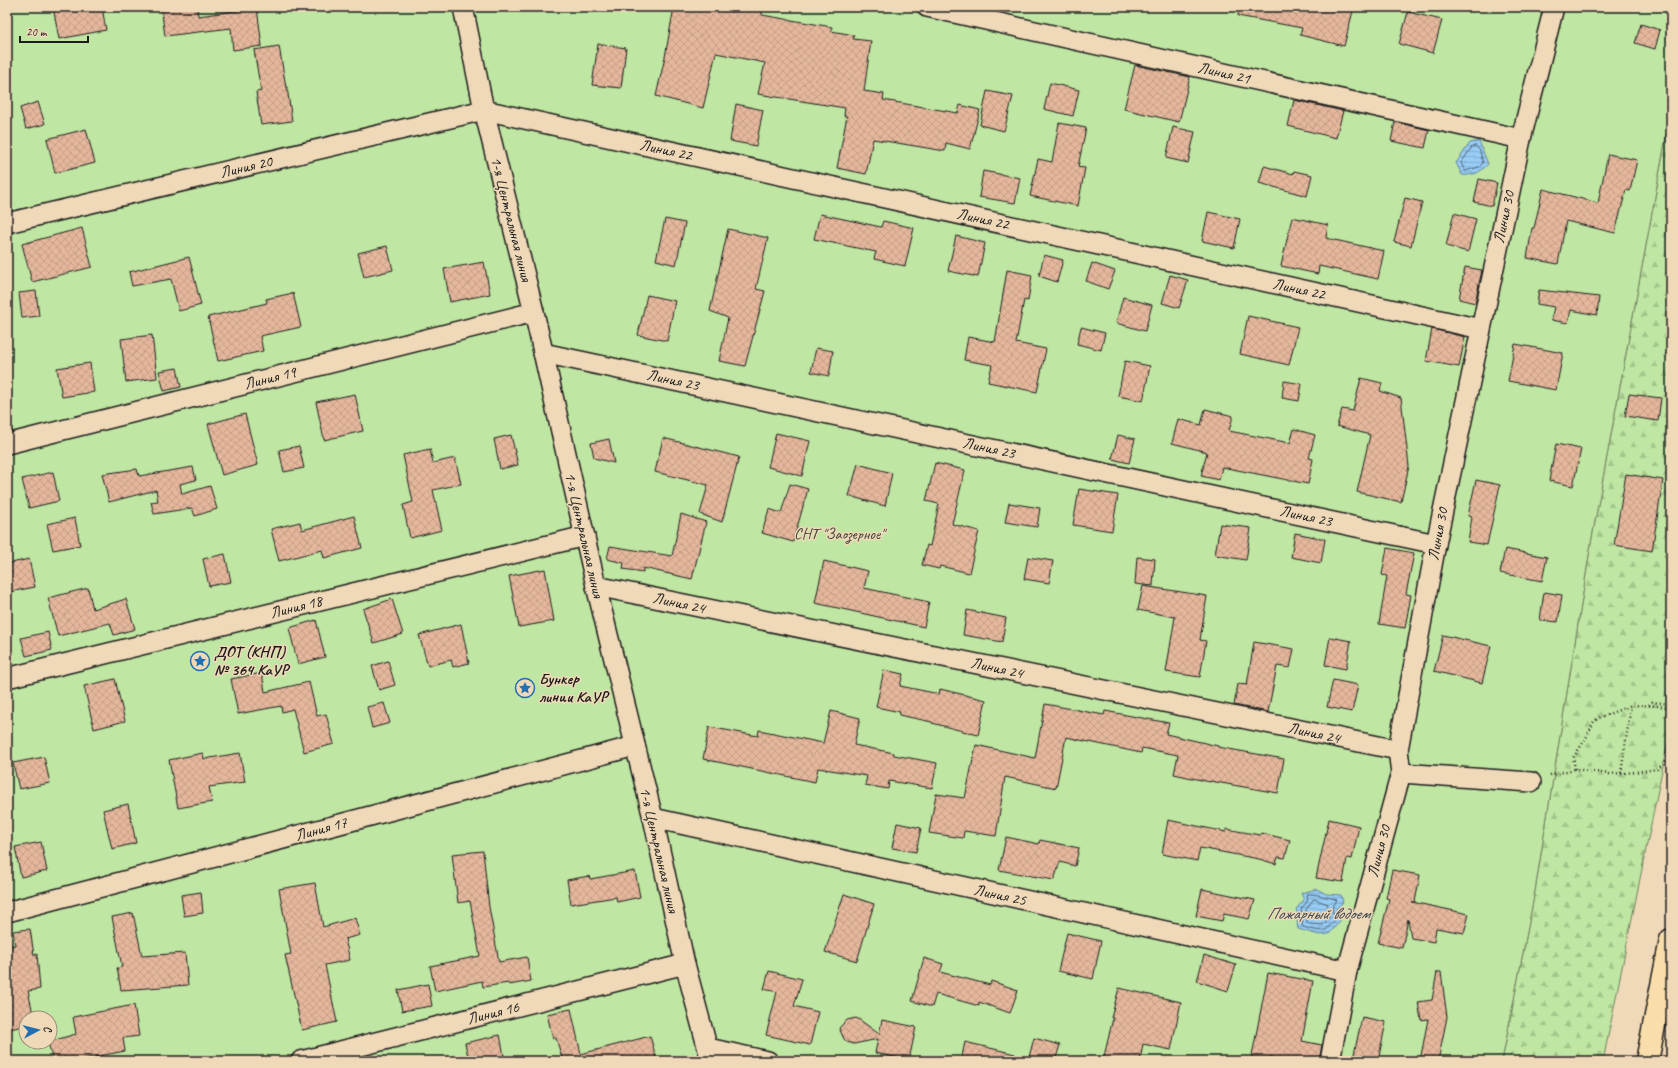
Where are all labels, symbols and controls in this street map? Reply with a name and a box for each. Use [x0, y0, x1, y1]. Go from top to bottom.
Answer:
scale bar [20, 18, 88, 44]
text: 20 m [26, 24, 48, 40]
street label: Линия 21 [1196, 57, 1253, 89]
street label: Линия 22 [638, 135, 696, 166]
street label: Линия 20 [218, 151, 276, 183]
street label: 1-я Центральная линия [486, 155, 536, 284]
street label: Линия 30 [1489, 187, 1520, 245]
street label: Линия 22 [955, 204, 1013, 235]
street label: Линия 22 [1271, 274, 1329, 305]
street label: Линия 19 [242, 361, 300, 394]
street label: Линия 23 [645, 365, 703, 396]
street label: Линия 23 [961, 433, 1019, 464]
street label: 1-я Центральная линия [560, 470, 608, 600]
street label: Линия 23 [1278, 501, 1336, 532]
street label: Линия 30 [1423, 504, 1453, 562]
park label: СНТ "Заозерное" [794, 524, 887, 544]
street label: Линия 24 [651, 588, 709, 619]
street label: Линия 18 [268, 590, 326, 623]
place label: ДОТ (КНП) № 364 КаУР [214, 642, 290, 680]
place icon: ДОТ (КНП) № 364 КаУР [189, 650, 211, 672]
street label: Линия 24 [969, 653, 1027, 684]
place label: Бункер линии КаУР [539, 669, 609, 707]
place icon: Бункер линии КаУР [514, 677, 536, 699]
street label: Линия 24 [1286, 718, 1344, 749]
street label: 1-я Центральная линия [635, 785, 683, 915]
street label: Линия 17 [293, 812, 350, 846]
street label: Линия 30 [1362, 821, 1396, 879]
street label: Линия 25 [972, 880, 1029, 910]
water label: Пожарный водоем [1267, 903, 1372, 924]
street label: Линия 16 [465, 997, 522, 1029]
north arrow [18, 1010, 58, 1050]
text: С [41, 1025, 55, 1034]

